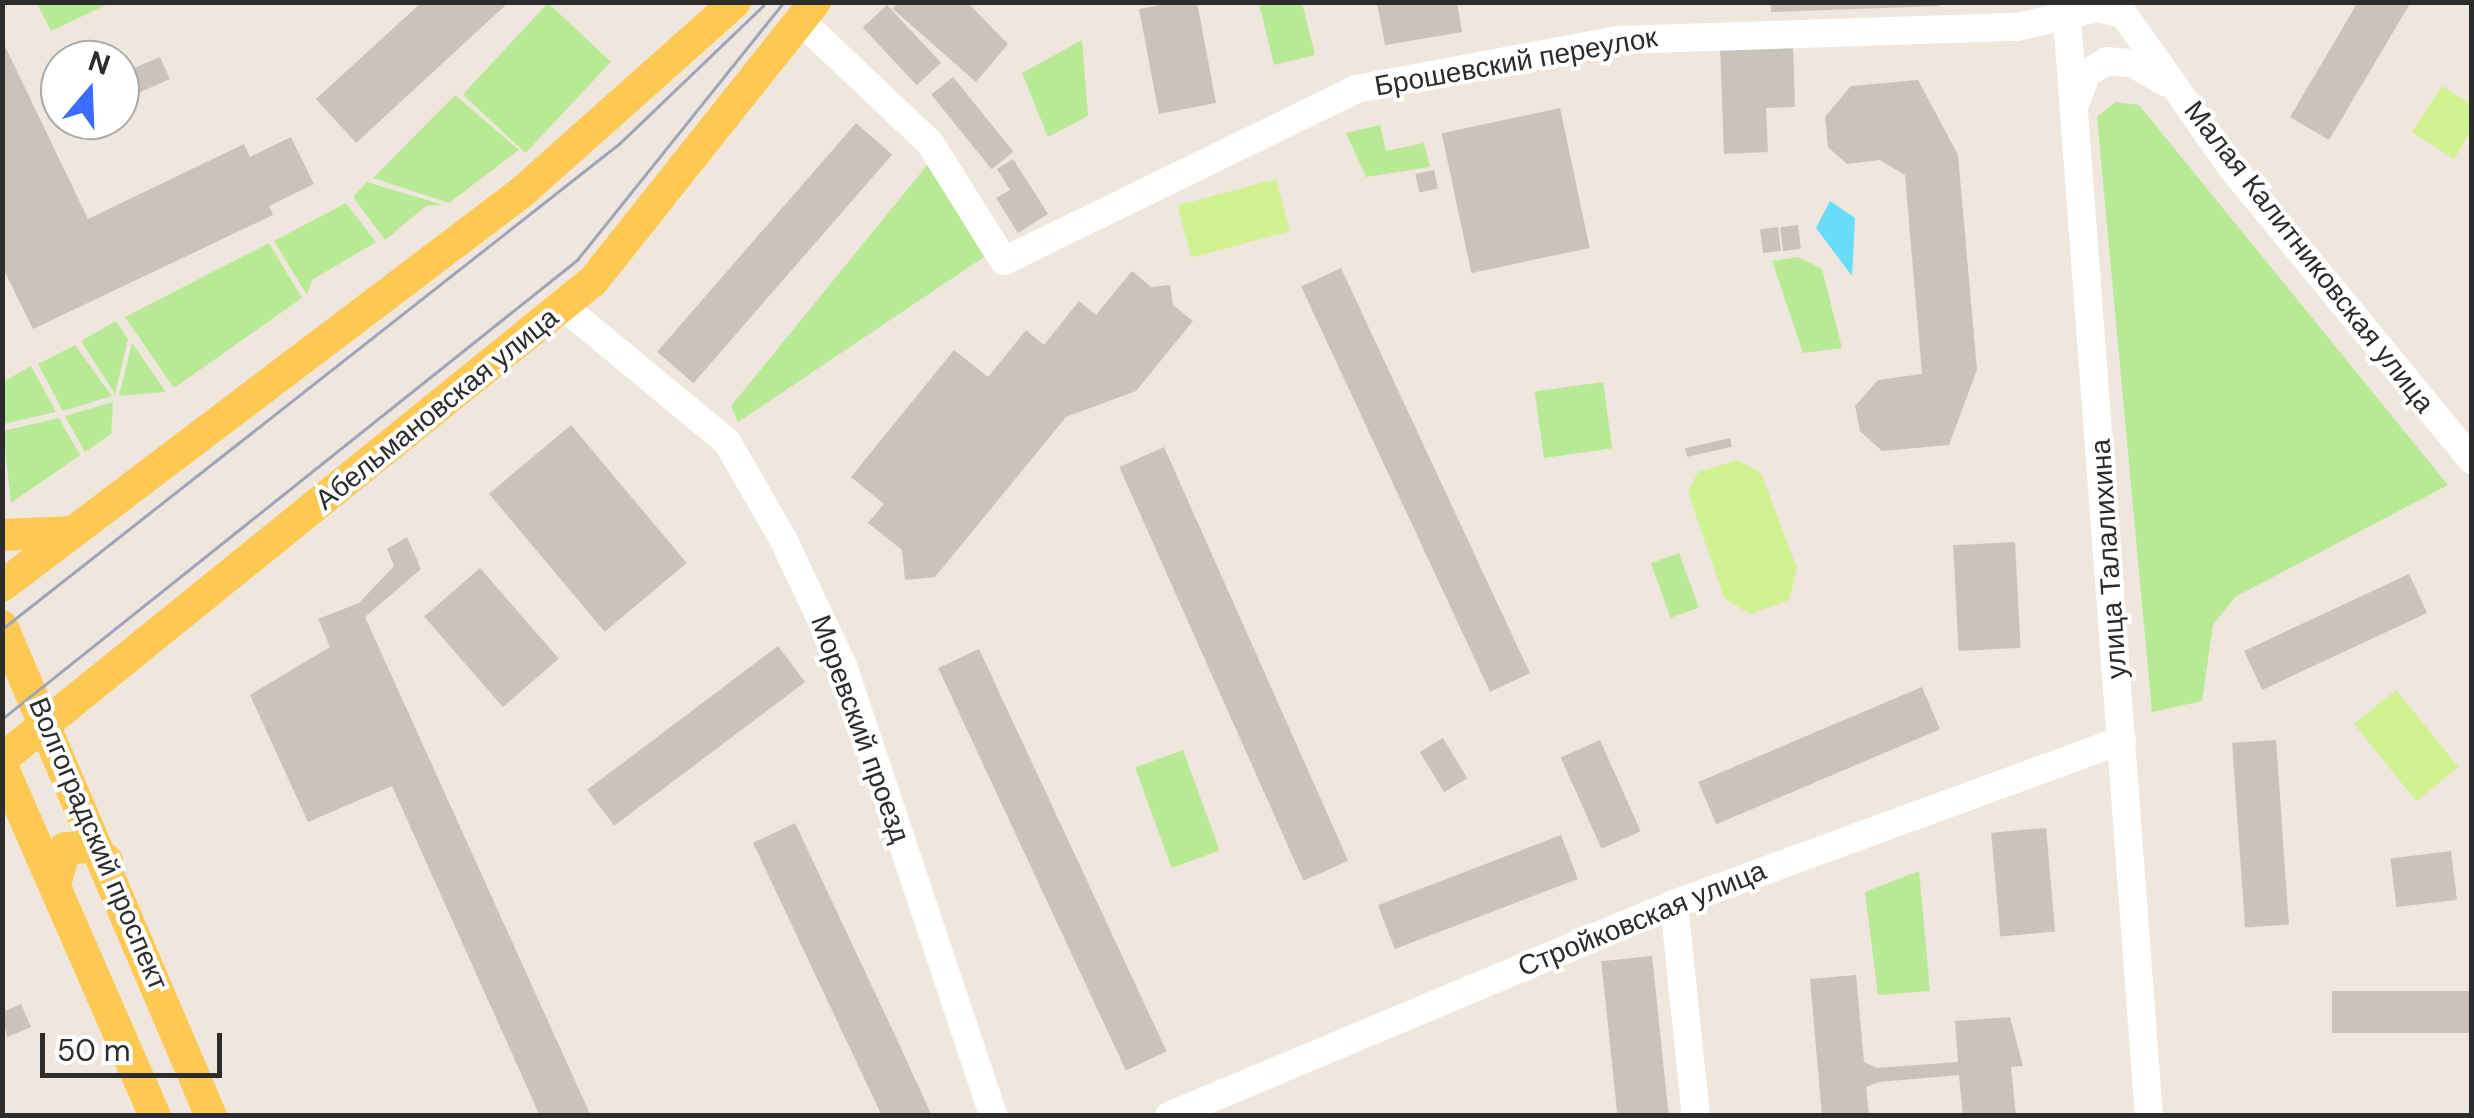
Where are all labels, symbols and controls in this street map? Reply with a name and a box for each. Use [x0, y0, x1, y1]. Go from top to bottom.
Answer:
street label: Брошевский переулок [1372, 21, 1660, 103]
north arrow [40, 40, 140, 140]
text: N [84, 42, 115, 84]
street label: Малая Калитниковская улица [2177, 94, 2441, 420]
street label: Абельмановская улица [309, 301, 565, 517]
street label: улица Талалихина [2084, 438, 2134, 680]
street label: Моревский проезд [803, 611, 917, 847]
street label: Волгоградский проспект [21, 693, 175, 995]
street label: Стройковская улица [1513, 854, 1771, 984]
scale bar [45, 1013, 228, 1075]
text: 50 m [57, 1031, 131, 1070]

